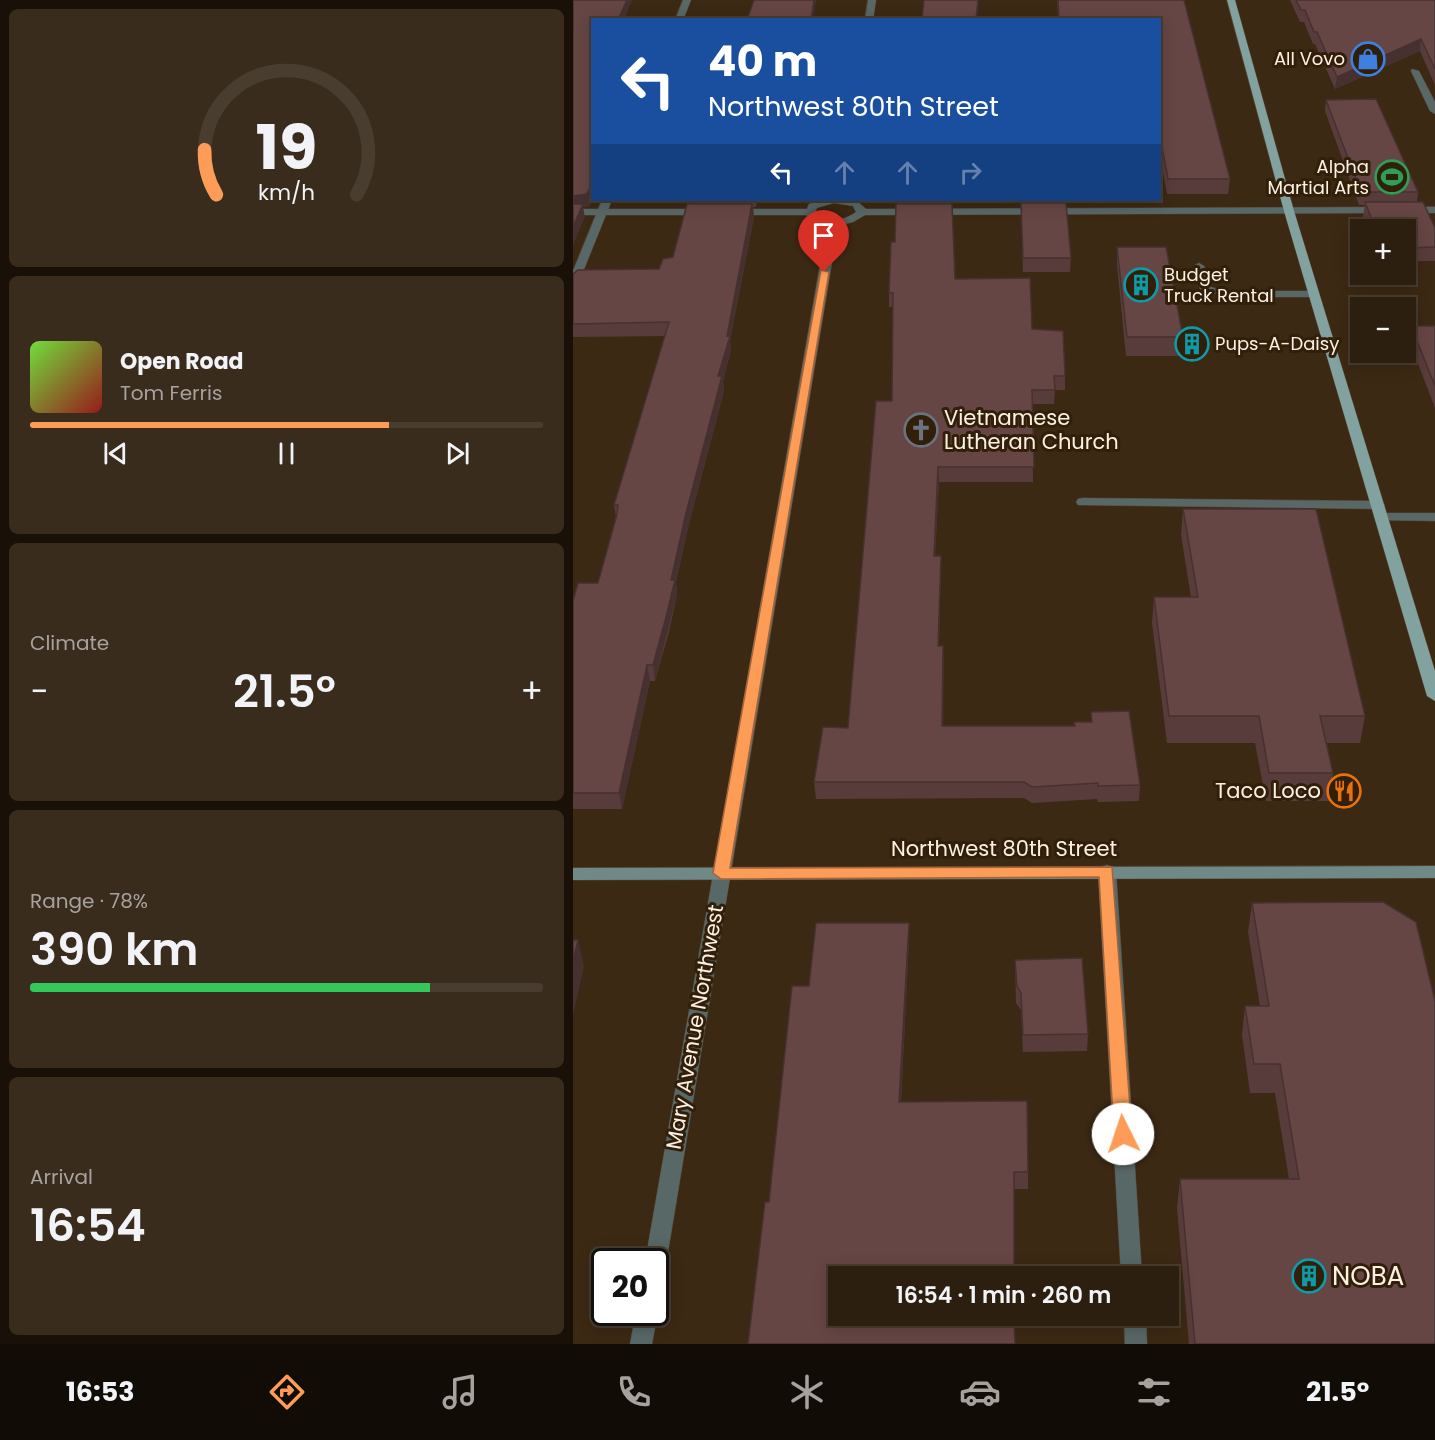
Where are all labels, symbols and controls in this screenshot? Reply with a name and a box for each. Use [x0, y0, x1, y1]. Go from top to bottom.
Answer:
text: 40 m [708, 32, 817, 91]
shop icon: All Vovo [1350, 41, 1386, 77]
icon: left [609, 42, 687, 120]
place label: All Vovo [1274, 46, 1345, 71]
text: Northwest 80th Street [708, 88, 999, 125]
text: 19 [256, 103, 317, 191]
place label: Alpha Martial Arts [1267, 154, 1369, 200]
icon: left [765, 156, 798, 189]
icon: ahead [828, 156, 861, 189]
icon: ahead [891, 156, 924, 189]
icon: right [954, 156, 987, 189]
sports icon: Alpha Martial Arts [1374, 159, 1410, 195]
text: km/h [258, 177, 315, 208]
pin [798, 210, 849, 272]
icon: arrive [807, 219, 840, 252]
map controls [1350, 219, 1416, 363]
button: + [1350, 219, 1416, 285]
place label: Budget Truck Rental [1164, 262, 1274, 308]
building icon: Budget Truck Rental [1123, 267, 1159, 303]
button: − [1350, 297, 1416, 363]
building icon: Pups-A-Daisy [1174, 326, 1210, 362]
place label: Pups-A-Daisy [1215, 331, 1339, 356]
text: Open Road [120, 346, 244, 377]
text: Tom Ferris [120, 379, 222, 407]
place label: Vietnamese Lutheran Church [944, 403, 1119, 456]
church icon: Vietnamese Lutheran Church [903, 412, 939, 448]
icon: previous [99, 437, 132, 470]
icon: pause [270, 437, 303, 470]
icon: next [441, 437, 474, 470]
text: Climate [30, 629, 109, 657]
text: 21.5° [233, 660, 336, 723]
text: − [30, 668, 48, 715]
text: + [520, 668, 543, 715]
restaurant icon: Taco Loco [1326, 773, 1362, 809]
place label: Taco Loco [1215, 776, 1321, 805]
street label: Northwest 80th Street [891, 834, 1117, 863]
text: Range · 78% [30, 887, 148, 915]
street label: Mary Avenue Northwest [659, 902, 730, 1152]
text: 390 km [30, 918, 198, 981]
position arrow [1091, 1102, 1155, 1166]
text: Arrival [30, 1163, 93, 1191]
text: 16:54 [30, 1194, 146, 1257]
speed limit sign: 20 [591, 1248, 669, 1326]
building icon: NOBA [1291, 1258, 1327, 1294]
place label: NOBA [1332, 1258, 1404, 1294]
text: 16:54 · 1 min · 260 m [896, 1280, 1111, 1311]
icon: directions [266, 1371, 308, 1413]
icon: music [439, 1371, 481, 1413]
icon: phone [613, 1371, 655, 1413]
icon: climate [786, 1371, 828, 1413]
icon: car [959, 1371, 1001, 1413]
icon: filters [1133, 1371, 1175, 1413]
text: 16:53 [66, 1373, 135, 1410]
text: 21.5° [1306, 1373, 1369, 1410]

